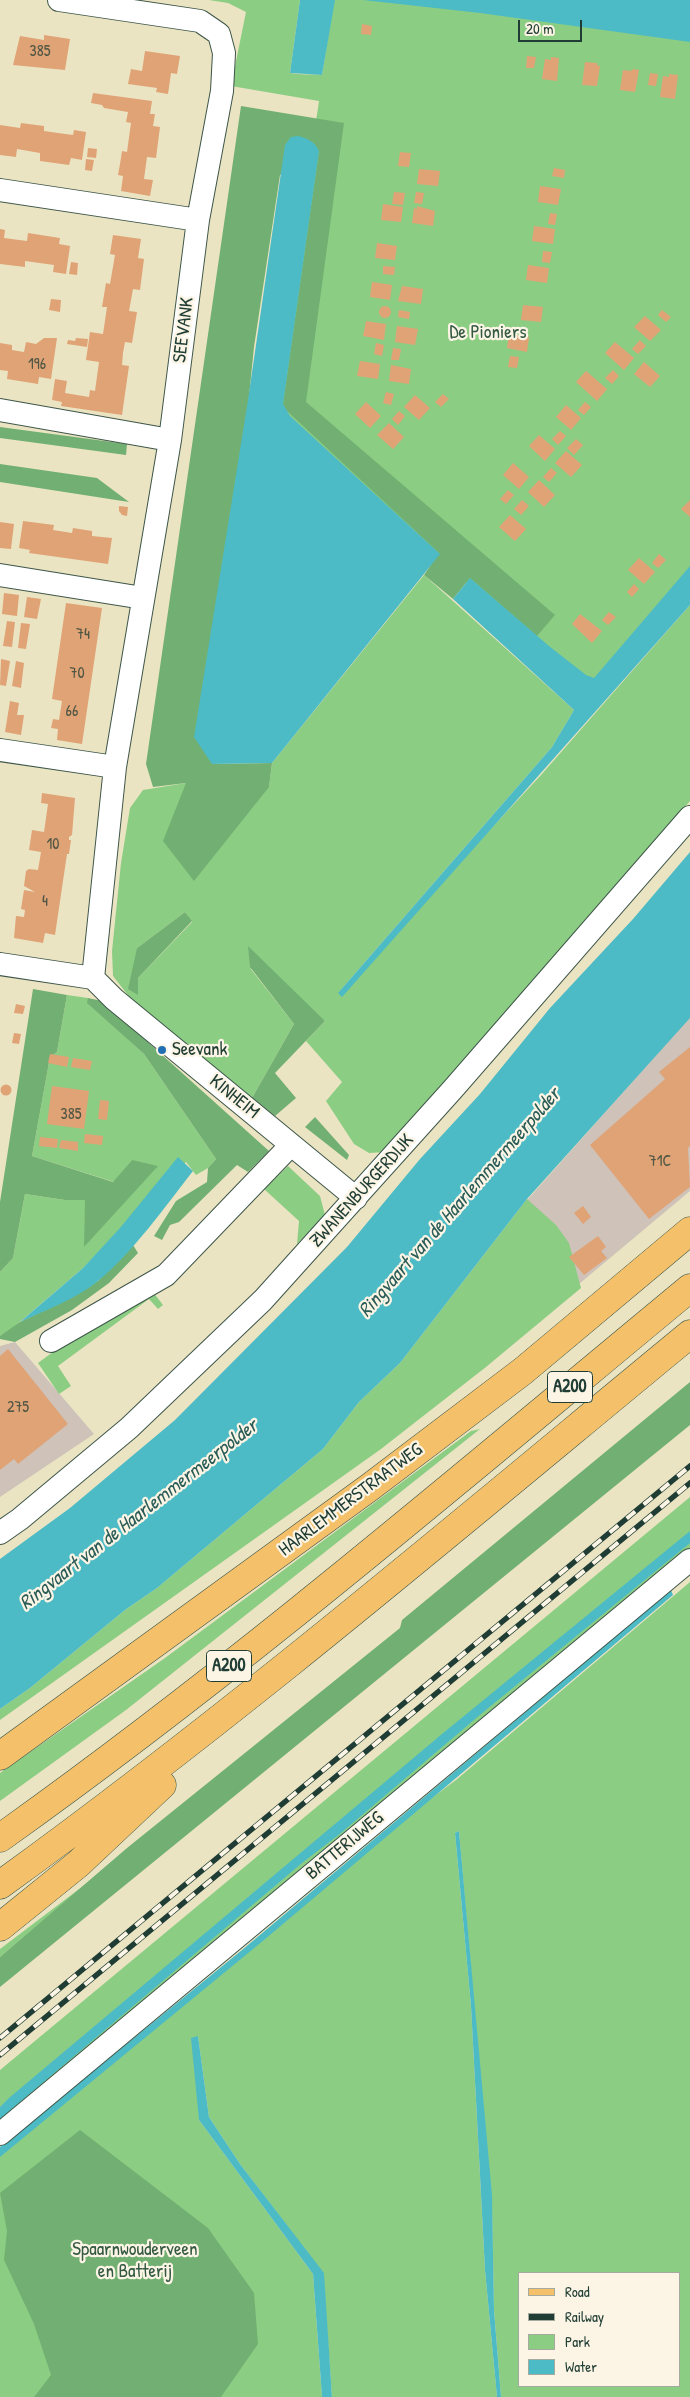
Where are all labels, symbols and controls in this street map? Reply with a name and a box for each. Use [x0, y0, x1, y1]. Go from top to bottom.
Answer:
scale bar [520, 10, 584, 42]
text: 20 m [526, 18, 553, 39]
house number: 385 [30, 42, 50, 62]
street label: SEEVANK [169, 296, 199, 364]
park label: De Pioniers [449, 322, 527, 344]
house number: 196 [28, 355, 46, 375]
house number: 74 [76, 625, 90, 645]
house number: 70 [69, 664, 85, 684]
house number: 66 [66, 702, 78, 722]
house number: 10 [47, 835, 59, 855]
house number: 4 [42, 892, 48, 912]
place label: Seevank [172, 1039, 227, 1061]
marker: Seevank [156, 1044, 168, 1056]
street label: KINHEIM [204, 1070, 264, 1124]
water label: Ringvaart van de Haarlemmermeerpolder [354, 1084, 566, 1322]
house number: 385 [61, 1105, 81, 1125]
street label: ZWANENBURGERDIJK [305, 1130, 419, 1252]
house number: 71C [649, 1152, 671, 1172]
road number: A200 [548, 1371, 592, 1402]
house number: 275 [7, 1398, 29, 1418]
water label: Ringvaart van de Haarlemmermeerpolder [15, 1415, 263, 1615]
street label: HAARLEMMERSTRAATWEG [275, 1439, 427, 1561]
road number: A200 [206, 1650, 252, 1682]
street label: BATTERIJWEG [302, 1807, 388, 1885]
park label: Spaarnwouderveen en Batterij [72, 2239, 198, 2283]
legend [518, 2272, 680, 2387]
text: Road [565, 2281, 590, 2302]
text: Railway [565, 2306, 604, 2327]
text: Park [565, 2331, 590, 2352]
text: Water [565, 2356, 597, 2377]

